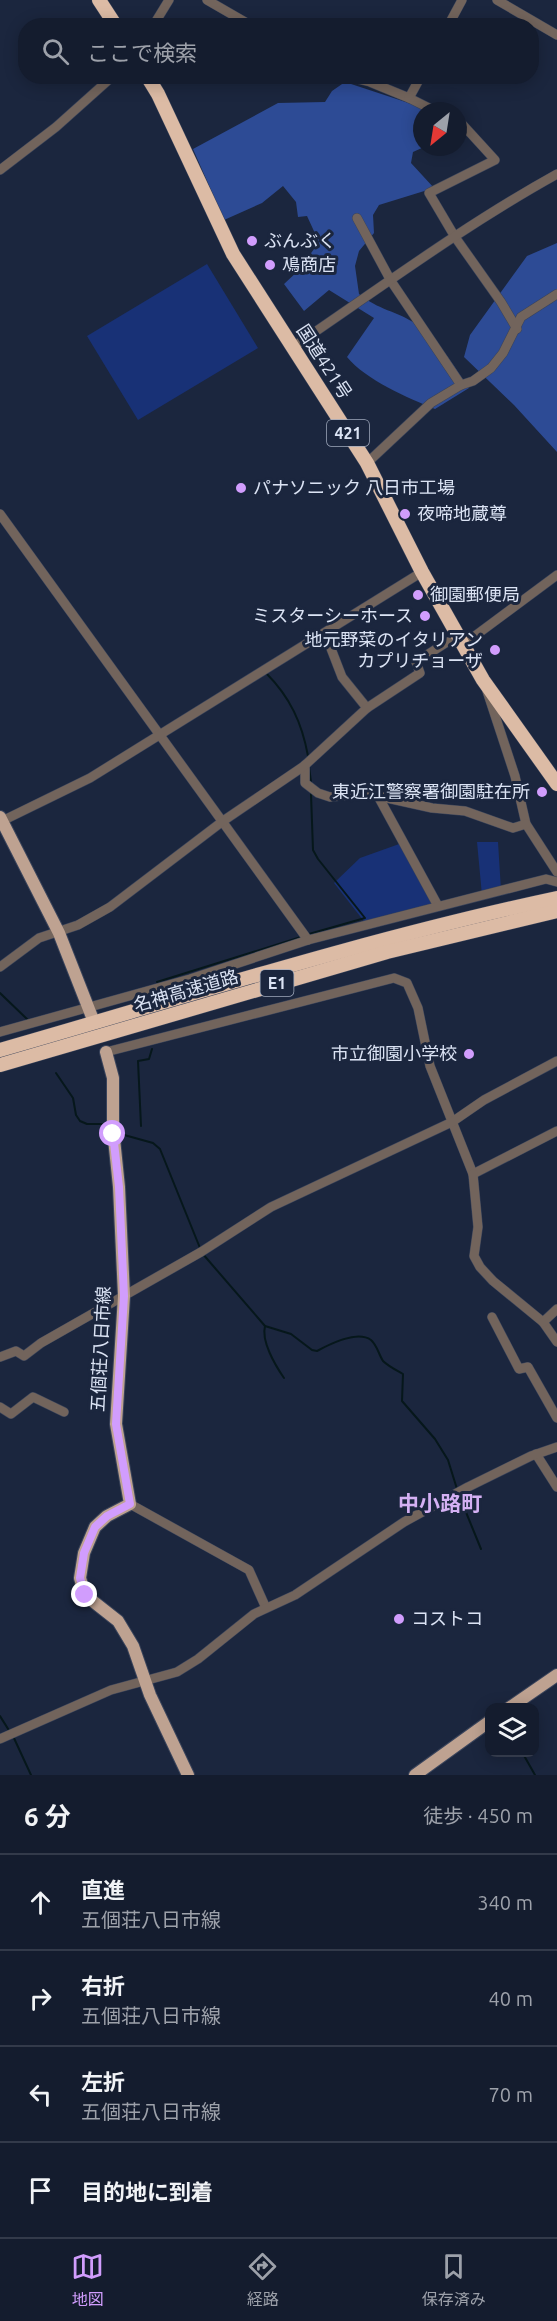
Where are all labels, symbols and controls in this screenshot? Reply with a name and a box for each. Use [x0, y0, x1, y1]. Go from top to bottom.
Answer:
search box [18, 18, 539, 84]
icon: search [39, 35, 72, 68]
text: ここで検索 [87, 40, 197, 65]
north arrow [413, 102, 467, 156]
place label: ぶんぶく [264, 230, 336, 250]
marker: ぶんぶく [245, 234, 259, 248]
place label: 鳰商店 [282, 254, 336, 274]
marker: 鳰商店 [263, 258, 277, 272]
street label: 国道421号 [293, 321, 356, 402]
road number: 421 [327, 420, 369, 446]
place label: パナソニック 八日市工場 [253, 477, 455, 497]
marker: パナソニック 八日市工場 [234, 481, 248, 495]
place label: 夜啼地蔵尊 [417, 503, 507, 523]
marker: 夜啼地蔵尊 [398, 507, 412, 521]
place label: 御園郵便局 [430, 584, 520, 604]
marker: 御園郵便局 [411, 588, 425, 602]
place label: ミスターシーホース [252, 605, 413, 625]
marker: ミスターシーホース [418, 609, 432, 623]
place label: 地元野菜のイタリアン カプリチョーザ [304, 629, 483, 670]
marker: 地元野菜のイタリアン カプリチョーザ [488, 643, 502, 657]
place label: 東近江警察署御園駐在所 [332, 781, 530, 801]
marker: 東近江警察署御園駐在所 [535, 785, 549, 799]
street label: 名神高速道路 [131, 966, 240, 1015]
road number: E1 [260, 970, 294, 996]
place label: 市立御園小学校 [331, 1043, 457, 1063]
marker: 市立御園小学校 [462, 1047, 476, 1061]
route start [99, 1120, 125, 1146]
street label: 五個荘八日市線 [87, 1286, 113, 1412]
district label: 中小路町 [398, 1491, 482, 1515]
route end [71, 1581, 97, 1607]
place label: コストコ [411, 1608, 483, 1628]
marker: コストコ [392, 1612, 406, 1626]
map controls [485, 1703, 539, 1757]
button: layers [485, 1703, 539, 1757]
text: 6 分 [24, 1802, 71, 1831]
text: 徒歩 · 450 m [423, 1804, 533, 1827]
text: 直進 [81, 1877, 125, 1902]
icon: ahead [24, 1886, 57, 1919]
text: 340 m [477, 1891, 533, 1914]
text: 五個荘八日市線 [81, 1908, 221, 1931]
text: 右折 [81, 1973, 125, 1998]
icon: right [24, 1982, 57, 2015]
text: 40 m [489, 1987, 533, 2010]
text: 五個荘八日市線 [81, 2004, 221, 2027]
text: 左折 [81, 2069, 125, 2094]
icon: left [24, 2078, 57, 2111]
text: 70 m [489, 2083, 533, 2106]
text: 五個荘八日市線 [81, 2100, 221, 2123]
icon: arrive [24, 2174, 57, 2207]
text: 目的地に到着 [81, 2179, 213, 2204]
tab: 地図 [71, 2250, 104, 2310]
tab: 経路 [246, 2250, 279, 2310]
tab: 保存済み [422, 2250, 486, 2310]

